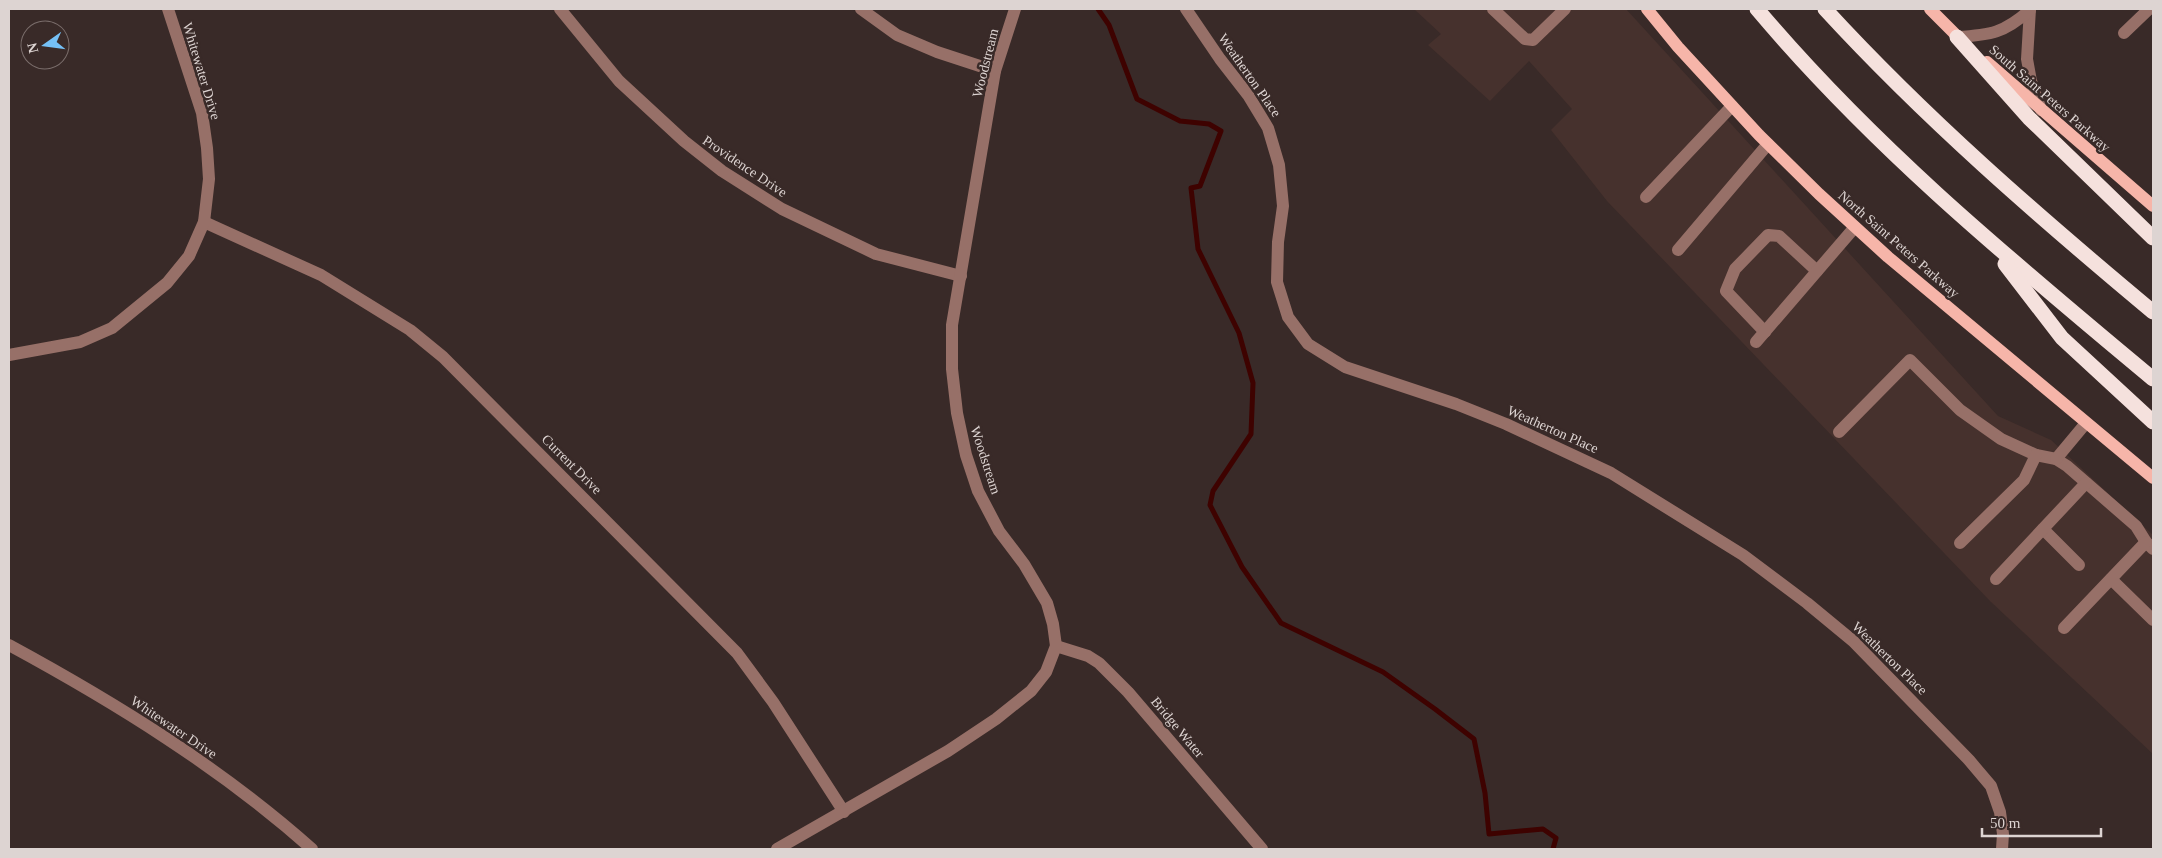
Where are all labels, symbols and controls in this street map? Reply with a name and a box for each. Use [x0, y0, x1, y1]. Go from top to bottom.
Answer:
north arrow [20, 20, 70, 70]
street label: Whitewater Drive [180, 21, 223, 121]
street label: Woodstream [970, 27, 1001, 99]
street label: Weatherton Place [1215, 31, 1284, 120]
text: N [24, 41, 41, 55]
street label: South Saint Peters Parkway [1986, 42, 2113, 155]
street label: Providence Drive [700, 133, 790, 200]
street label: North Saint Peters Parkway [1835, 188, 1962, 301]
street label: Weatherton Place [1505, 403, 1601, 456]
street label: Woodstream [968, 424, 1004, 496]
street label: Current Drive [539, 431, 605, 497]
street label: Weatherton Place [1849, 619, 1930, 698]
street label: Whitewater Drive [128, 693, 220, 762]
street label: Bridge Water [1148, 694, 1207, 761]
scale bar [1982, 806, 2101, 838]
text: 50 m [1990, 815, 2021, 831]

